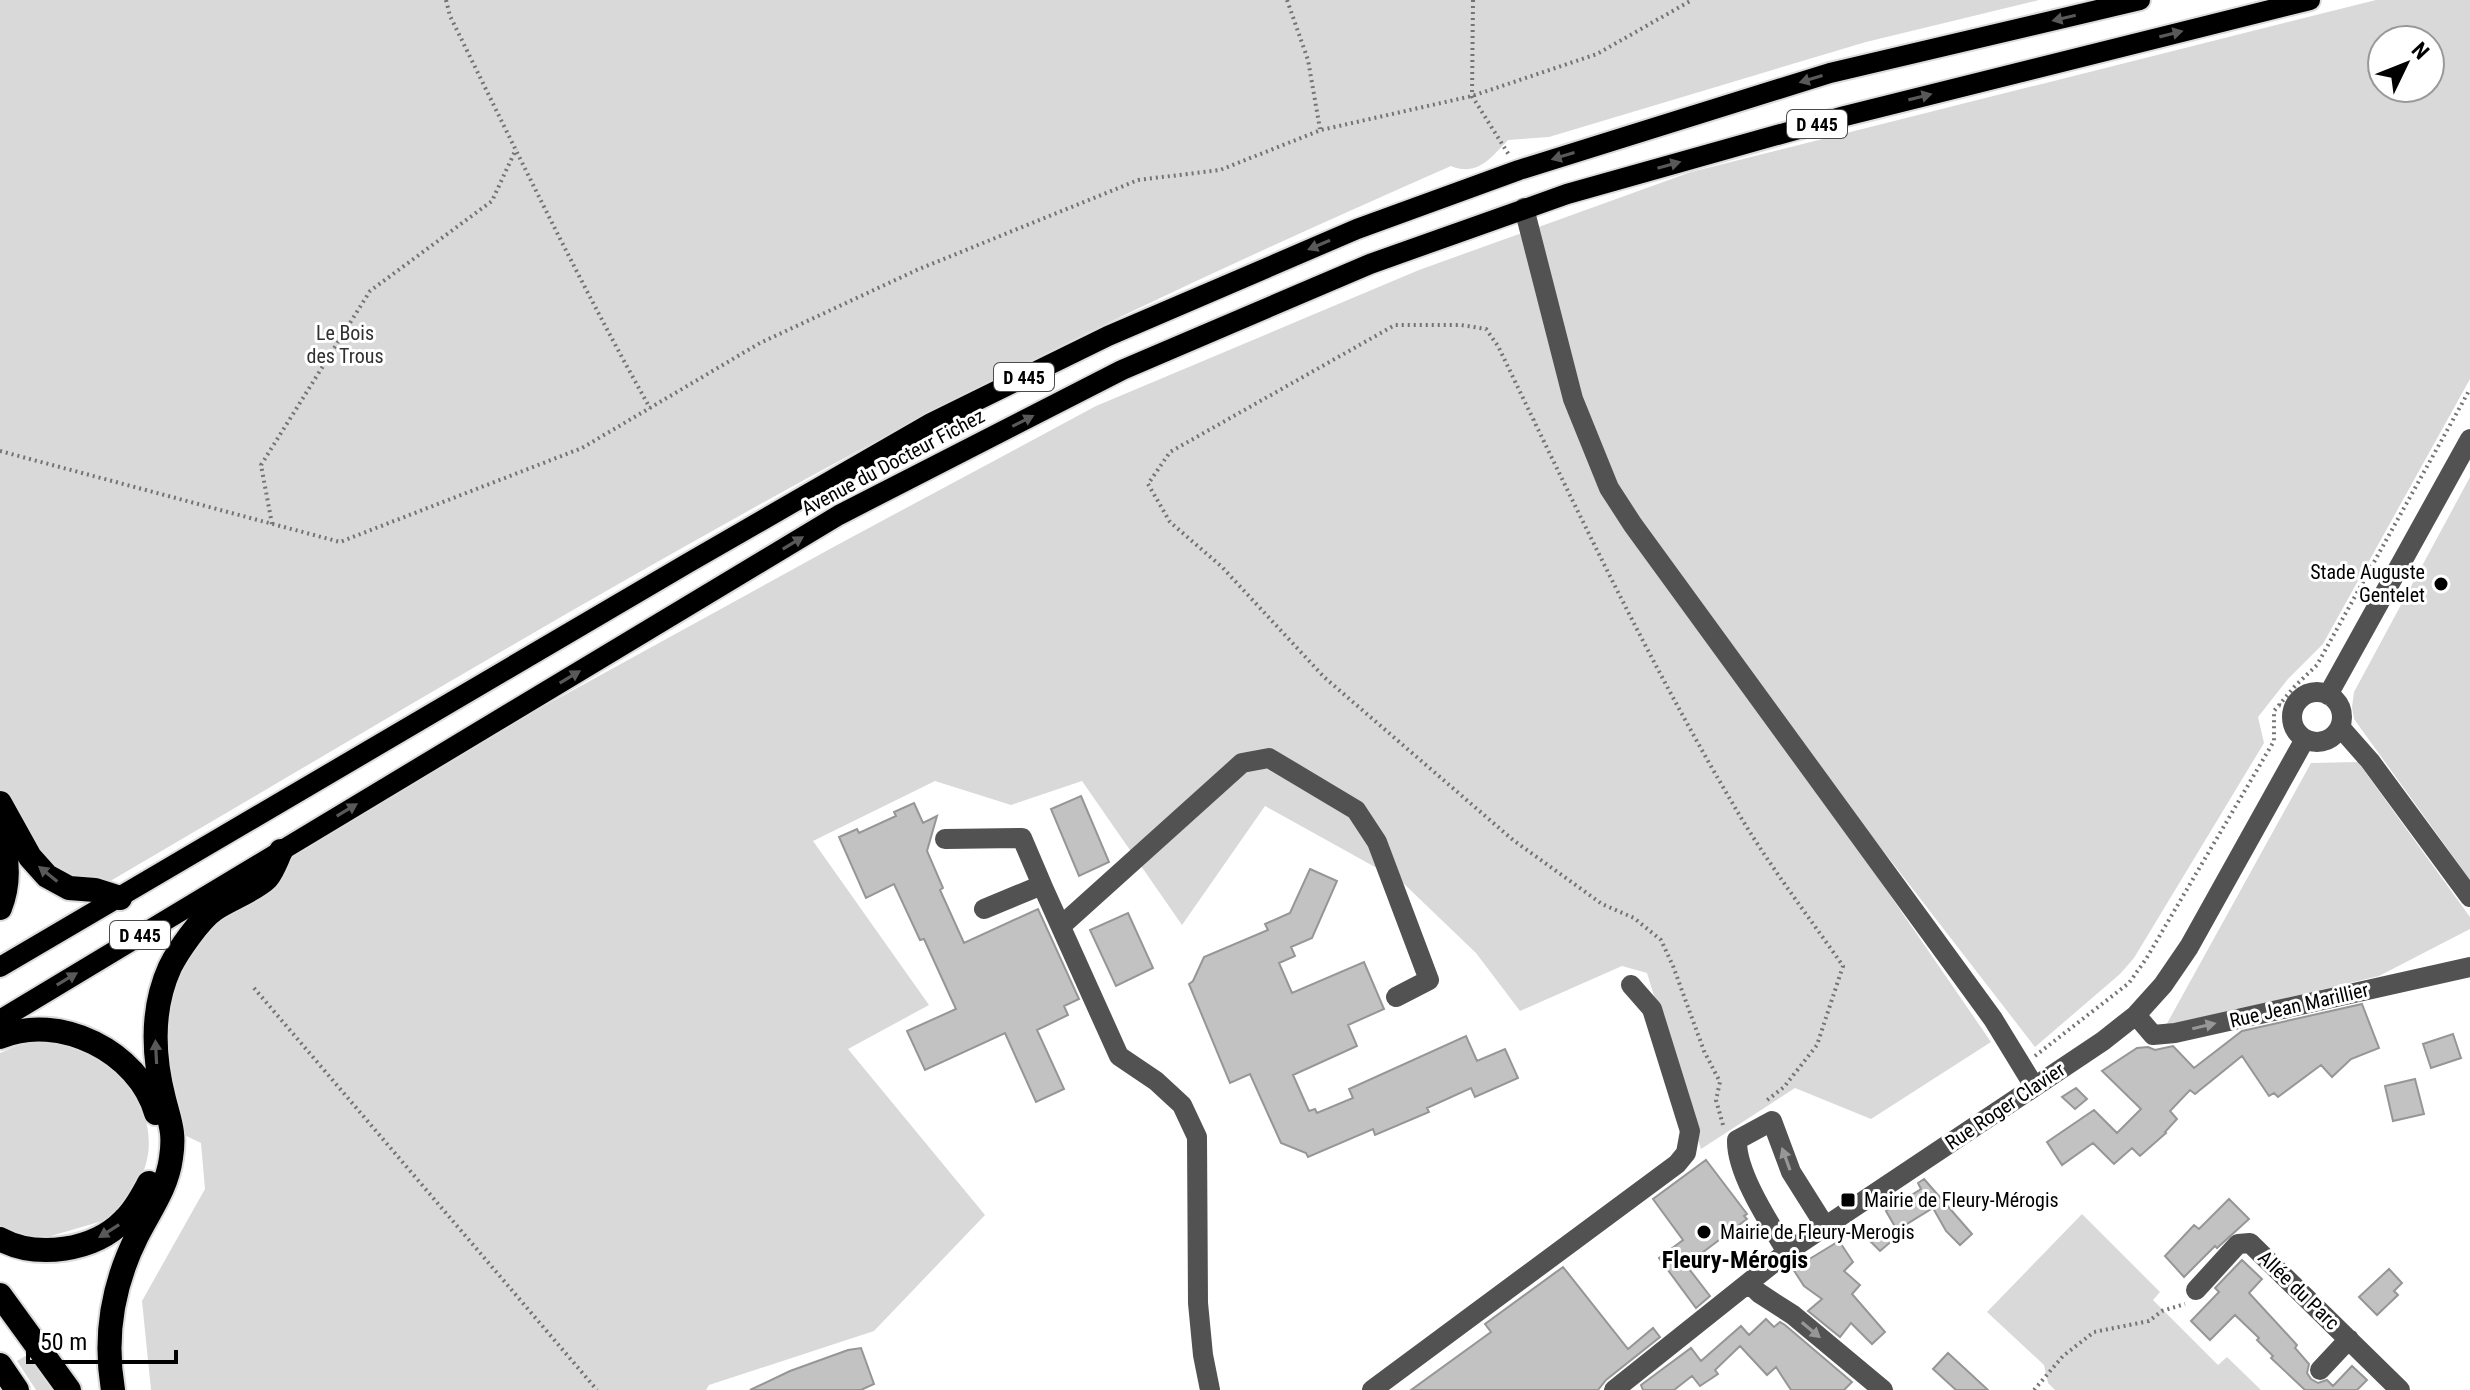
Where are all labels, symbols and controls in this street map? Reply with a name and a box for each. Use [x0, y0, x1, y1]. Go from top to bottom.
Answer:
one-way arrow [2051, 12, 2076, 25]
north arrow [2366, 24, 2446, 104]
one-way arrow [2159, 28, 2184, 40]
text: N [2407, 37, 2434, 64]
one-way arrow [1799, 73, 1823, 85]
one-way arrow [1908, 90, 1933, 103]
road number: D 445 [1787, 110, 1847, 138]
one-way arrow [1551, 150, 1575, 163]
one-way arrow [1658, 158, 1682, 171]
one-way arrow [1307, 239, 1331, 252]
park label: Le Bois des Trous [306, 321, 384, 368]
road number: D 445 [994, 363, 1054, 391]
street label: Avenue du Docteur Fichez [797, 404, 989, 520]
one-way arrow [1011, 414, 1034, 427]
one-way arrow [782, 536, 804, 550]
place label: Stade Auguste Gentelet [2310, 560, 2425, 607]
marker: Stade Auguste Gentelet [2432, 575, 2450, 593]
one-way arrow [559, 670, 581, 684]
one-way arrow [336, 804, 358, 818]
one-way arrow [38, 866, 58, 883]
road number: D 445 [110, 921, 170, 949]
one-way arrow [56, 973, 78, 987]
street label: Rue Jean Marillier [2227, 977, 2371, 1033]
one-way arrow [2192, 1019, 2217, 1032]
one-way arrow [149, 1039, 162, 1064]
street label: Rue Roger Clavier [1941, 1057, 2069, 1155]
one-way arrow [1779, 1147, 1792, 1171]
place label: Mairie de Fleury-Mérogis [1864, 1188, 2059, 1212]
marker: Mairie de Fleury-Mérogis [1839, 1191, 1857, 1209]
place label: Mairie de Fleury-Merogis [1720, 1220, 1915, 1244]
marker: Mairie de Fleury-Merogis [1695, 1223, 1713, 1241]
one-way arrow [98, 1224, 120, 1238]
street label: Allée du Parc [2253, 1245, 2345, 1335]
district label: Fleury-Mérogis [1662, 1246, 1808, 1274]
scale bar [28, 1314, 176, 1364]
one-way arrow [1801, 1321, 1821, 1338]
text: 50 m [40, 1328, 87, 1356]

